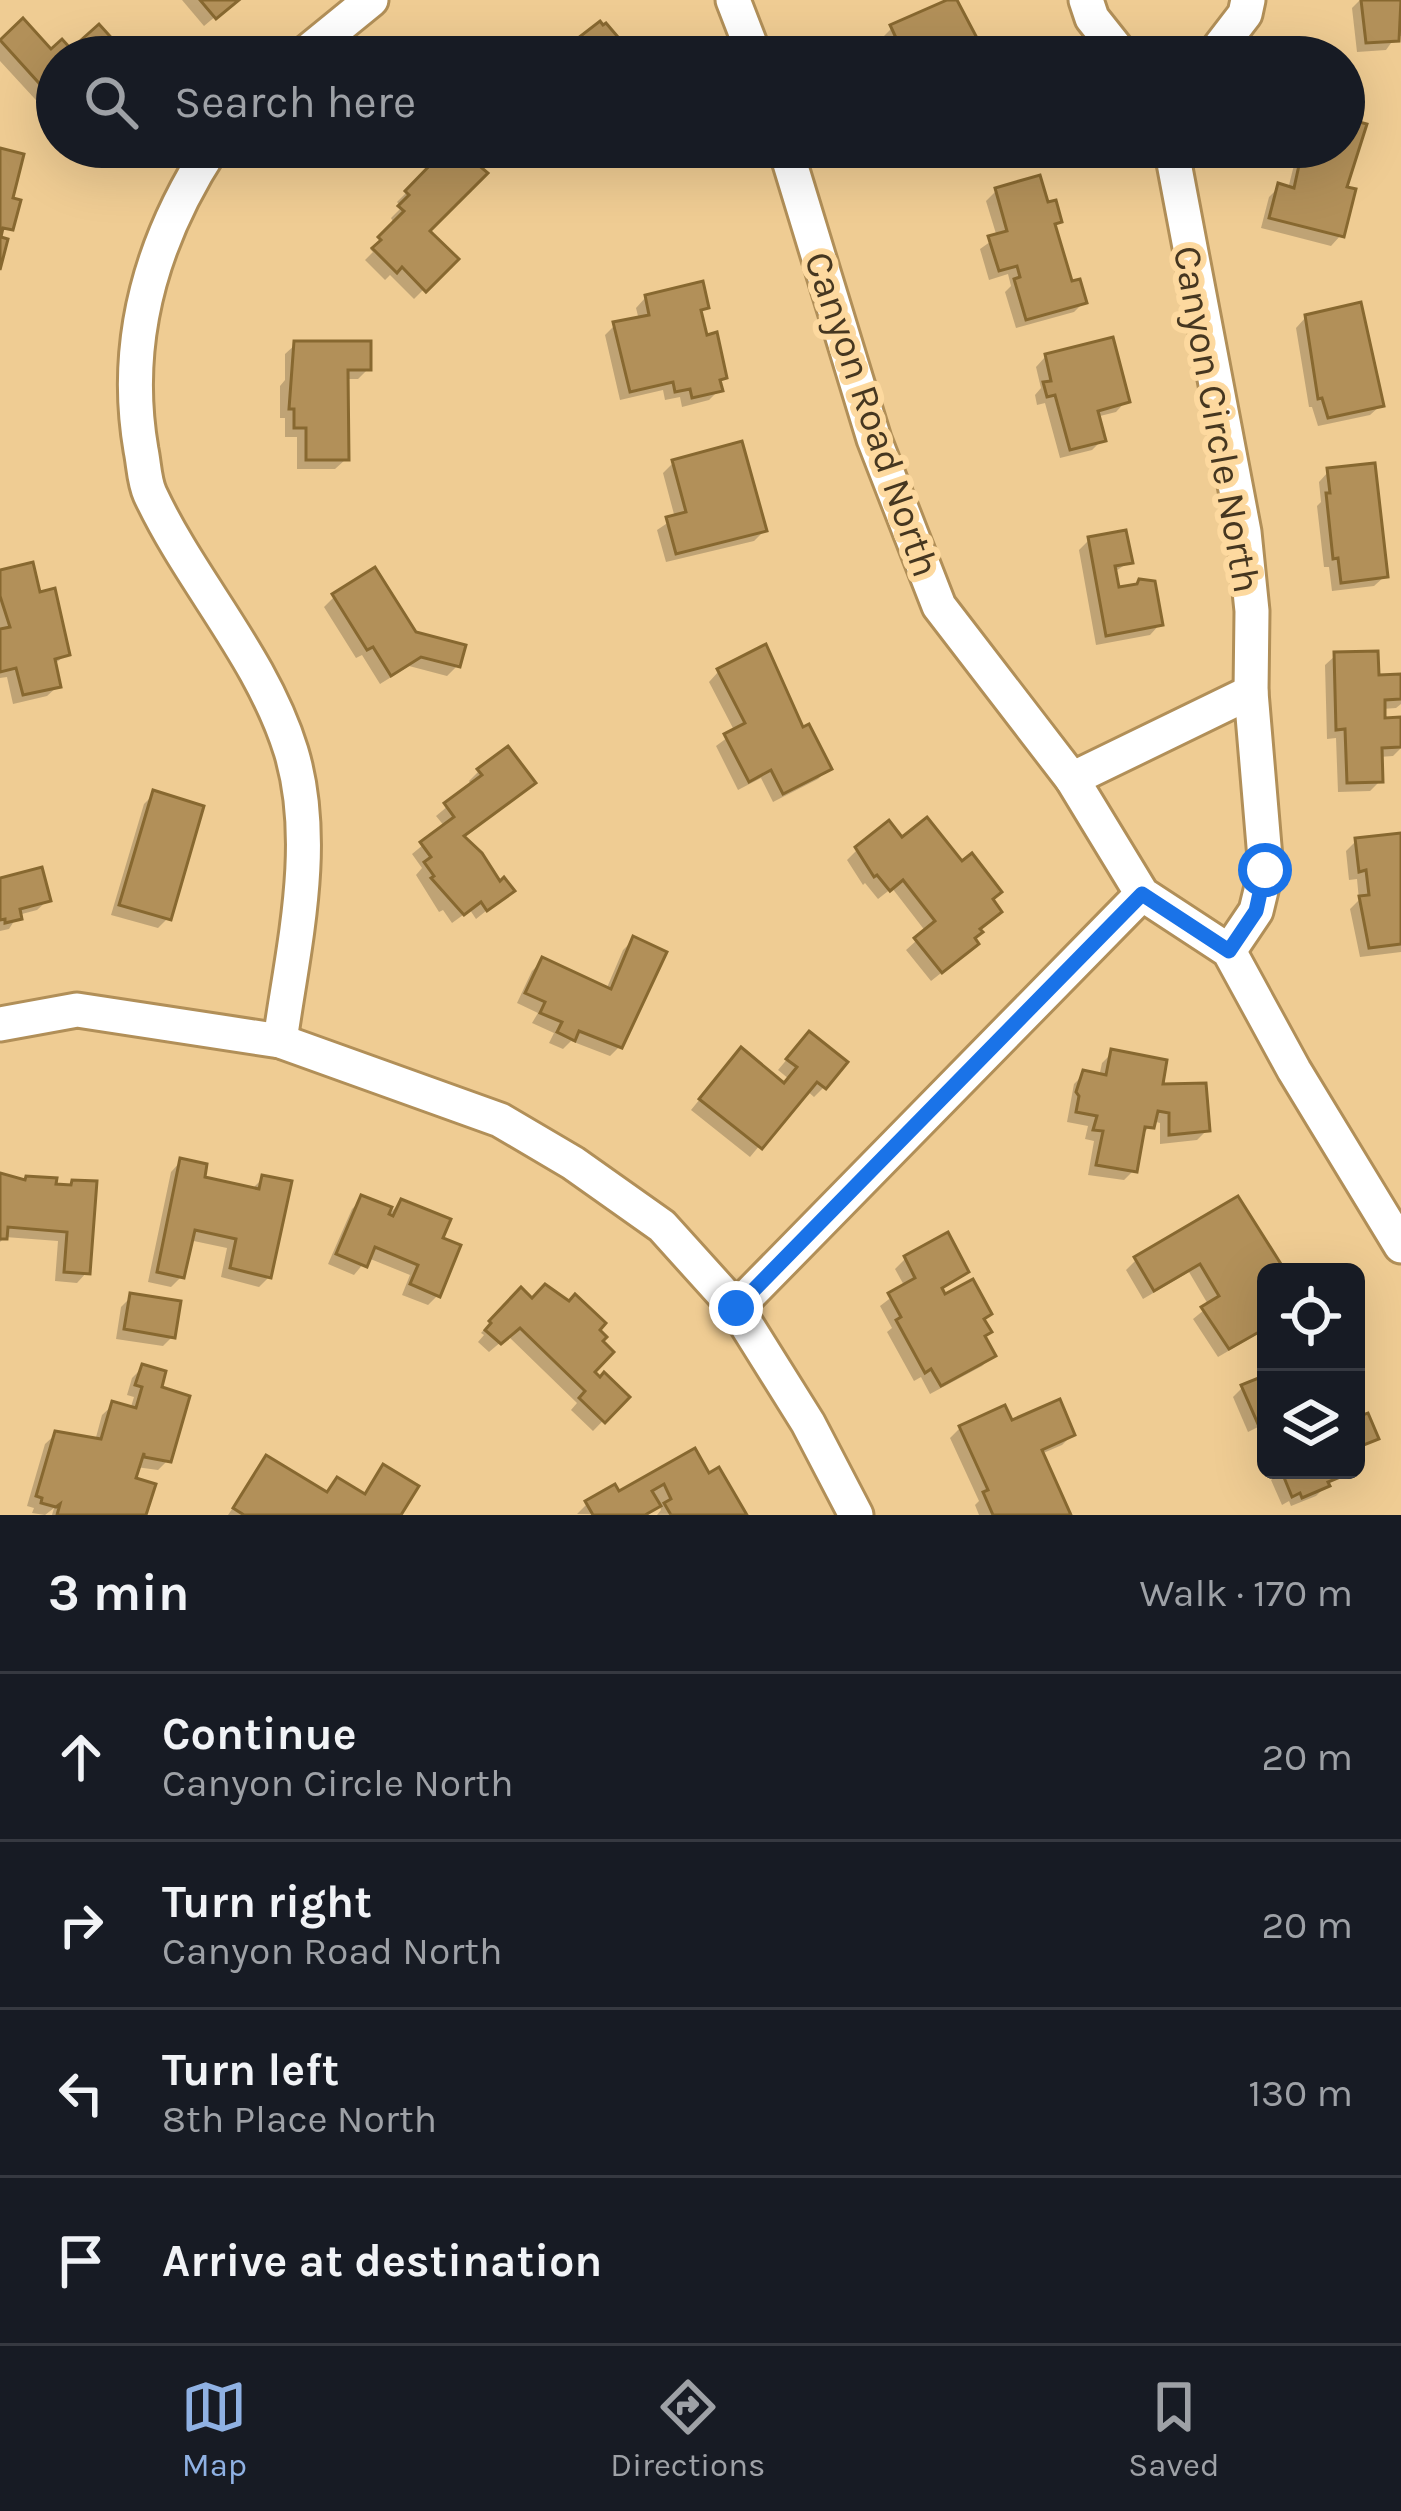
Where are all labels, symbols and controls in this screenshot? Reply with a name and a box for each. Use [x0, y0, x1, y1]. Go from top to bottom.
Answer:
search box [36, 36, 1365, 168]
icon: search [78, 69, 144, 135]
text: Search here [174, 76, 416, 128]
street label: Canyon Circle North [1164, 242, 1270, 596]
street label: Canyon Road North [795, 246, 949, 583]
route start [1238, 843, 1292, 897]
map controls [1257, 1263, 1365, 1479]
button: locate [1257, 1263, 1365, 1371]
route end [709, 1281, 763, 1335]
button: layers [1257, 1371, 1365, 1479]
text: 3 min [48, 1563, 190, 1623]
text: Walk · 170 m [1139, 1570, 1353, 1616]
text: Continue [162, 1708, 357, 1760]
icon: ahead [48, 1724, 114, 1790]
text: 20 m [1262, 1734, 1353, 1780]
text: Canyon Circle North [162, 1760, 513, 1806]
text: Turn right [162, 1876, 372, 1928]
icon: right [48, 1892, 114, 1958]
text: 20 m [1262, 1902, 1353, 1948]
text: Canyon Road North [162, 1928, 503, 1974]
text: Turn left [162, 2044, 339, 2096]
icon: left [48, 2060, 114, 2126]
text: 130 m [1248, 2070, 1353, 2116]
text: 8th Place North [162, 2096, 437, 2142]
icon: arrive [48, 2228, 114, 2294]
text: Arrive at destination [162, 2235, 602, 2287]
tab: Map [181, 2374, 247, 2484]
tab: Directions [610, 2374, 765, 2484]
tab: Saved [1128, 2374, 1220, 2484]

